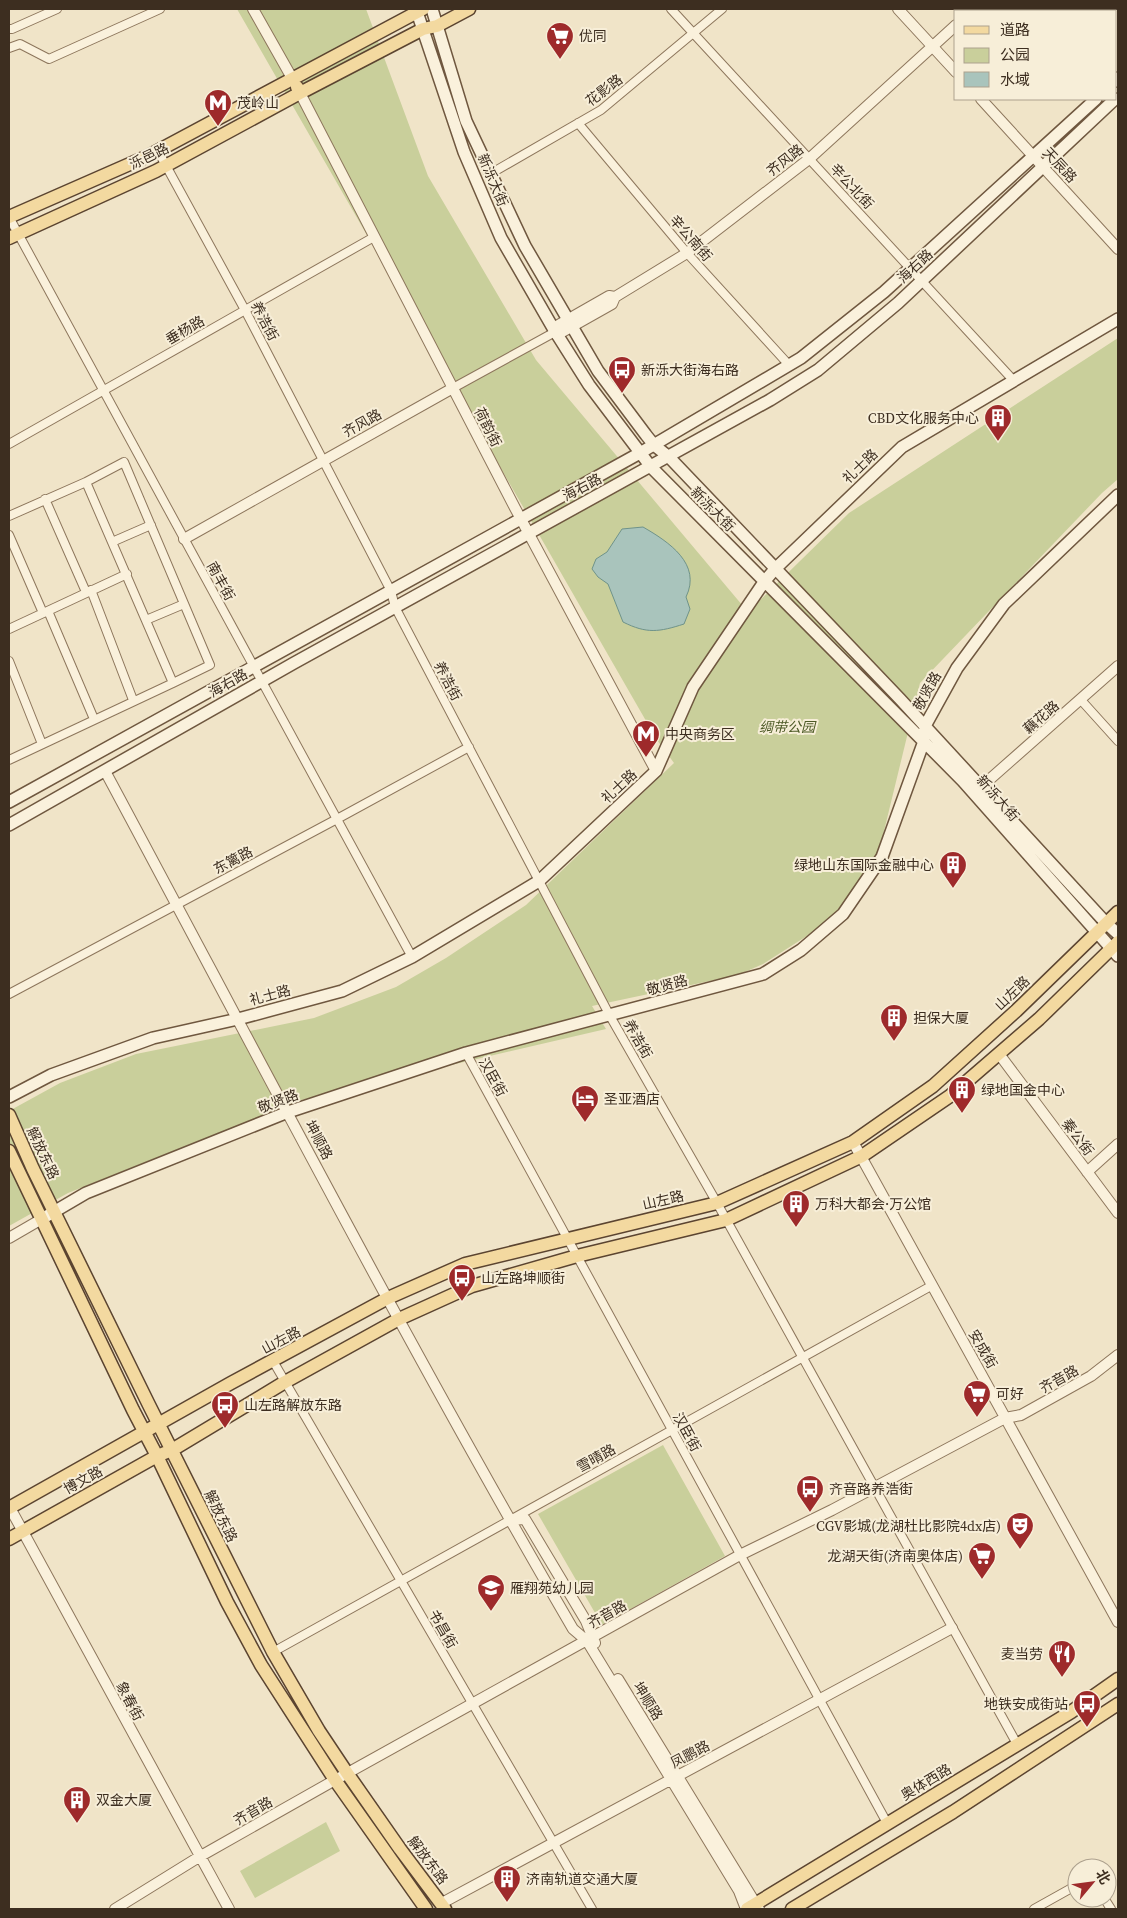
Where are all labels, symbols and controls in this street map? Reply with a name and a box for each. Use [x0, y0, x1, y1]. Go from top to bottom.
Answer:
legend [954, 10, 1117, 100]
text: 道路 [1000, 19, 1030, 40]
supermarket icon: 优同 [545, 21, 575, 60]
place label: 优同 [579, 26, 607, 46]
text: 公园 [1000, 44, 1030, 65]
street label: 花影路 [581, 69, 627, 111]
text: 水域 [1000, 69, 1030, 90]
metro station icon: 茂岭山 [203, 88, 233, 127]
place label: 茂岭山 [237, 93, 279, 113]
street label: 泺邑路 [126, 138, 172, 174]
street label: 齐风路 [762, 139, 808, 181]
street label: 天辰路 [1038, 143, 1082, 187]
street label: 新泺大街 [473, 150, 513, 210]
street label: 辛公北街 [826, 159, 878, 213]
street label: 辛公南街 [665, 210, 717, 266]
street label: 海右路 [893, 244, 937, 288]
street label: 养浩街 [246, 298, 284, 344]
street label: 垂杨路 [162, 311, 208, 349]
bus stop icon: 新泺大街海右路 [607, 355, 637, 394]
place label: 新泺大街海右路 [641, 360, 739, 380]
building icon: CBD文化服务中心 [983, 403, 1013, 442]
street label: 齐风路 [339, 404, 385, 442]
street label: 荷韵街 [470, 404, 506, 450]
place label: CBD文化服务中心 [868, 408, 979, 428]
street label: 礼士路 [838, 444, 882, 488]
street label: 海右路 [559, 468, 605, 506]
street label: 新泺大街 [686, 482, 740, 536]
street label: 南丰街 [202, 558, 240, 604]
street label: 养浩街 [429, 658, 467, 704]
street label: 海右路 [205, 664, 251, 702]
street label: 敬贤路 [908, 668, 946, 714]
street label: 藕花路 [1019, 696, 1063, 738]
park label: 绸带公园 [759, 717, 817, 737]
metro station icon: 中央商务区 [631, 719, 661, 758]
place label: 中央商务区 [665, 724, 735, 744]
street label: 礼士路 [597, 764, 641, 808]
street label: 新泺大街 [972, 770, 1024, 826]
street label: 东篱路 [210, 841, 256, 879]
building icon: 绿地山东国际金融中心 [938, 850, 968, 889]
place label: 绿地山东国际金融中心 [794, 855, 934, 875]
street label: 敬贤路 [644, 970, 690, 1000]
street label: 山左路 [990, 971, 1034, 1015]
street label: 礼士路 [247, 980, 293, 1010]
building icon: 担保大厦 [879, 1003, 909, 1042]
place label: 担保大厦 [913, 1008, 969, 1028]
street label: 养浩街 [619, 1016, 657, 1062]
street label: 汉臣街 [474, 1054, 512, 1100]
building icon: 绿地国金中心 [947, 1075, 977, 1114]
place label: 绿地国金中心 [981, 1080, 1065, 1100]
street label: 敬贤路 [255, 1084, 301, 1118]
hotel icon: 圣亚酒店 [570, 1084, 600, 1123]
place label: 圣亚酒店 [604, 1089, 660, 1109]
street label: 秦公街 [1057, 1114, 1099, 1160]
street label: 坤顺路 [300, 1117, 338, 1163]
street label: 解放东路 [22, 1123, 64, 1183]
street label: 山左路 [640, 1186, 686, 1214]
building icon: 万科大都会·万公馆 [781, 1189, 811, 1228]
place label: 万科大都会·万公馆 [815, 1194, 931, 1214]
bus stop icon: 山左路坤顺街 [447, 1263, 477, 1302]
place label: 山左路坤顺街 [481, 1268, 565, 1288]
street label: 山左路 [258, 1321, 304, 1359]
street label: 安成街 [964, 1326, 1002, 1372]
street label: 齐音路 [1036, 1360, 1082, 1398]
supermarket icon: 可好 [962, 1379, 992, 1418]
place label: 可好 [996, 1384, 1024, 1404]
bus stop icon: 山左路解放东路 [210, 1390, 240, 1429]
place label: 山左路解放东路 [244, 1395, 342, 1415]
street label: 汉臣街 [668, 1409, 706, 1455]
street label: 雪晴路 [573, 1439, 619, 1477]
street label: 博文路 [60, 1461, 106, 1499]
bus stop icon: 齐音路养浩街 [795, 1474, 825, 1513]
place label: 齐音路养浩街 [829, 1479, 913, 1499]
street label: 解放东路 [200, 1486, 242, 1546]
theatre icon: CGV影城(龙湖杜比影院4dx店) [1005, 1511, 1035, 1550]
place label: CGV影城(龙湖杜比影院4dx店) [816, 1516, 1001, 1536]
supermarket icon: 龙湖天街(济南奥体店) [967, 1541, 997, 1580]
place label: 龙湖天街(济南奥体店) [828, 1546, 963, 1566]
school or university icon: 雁翔苑幼儿园 [476, 1573, 506, 1612]
place label: 雁翔苑幼儿园 [510, 1578, 594, 1598]
street label: 齐音路 [584, 1595, 630, 1633]
street label: 书昌街 [424, 1606, 462, 1652]
restaurant icon: 麦当劳 [1047, 1639, 1077, 1678]
place label: 麦当劳 [1001, 1644, 1043, 1664]
street label: 象春街 [111, 1678, 149, 1724]
street label: 坤顺路 [628, 1678, 668, 1724]
bus stop icon: 地铁安成街站 [1072, 1689, 1102, 1728]
place label: 地铁安成街站 [984, 1694, 1068, 1714]
street label: 凤鹏路 [667, 1735, 713, 1773]
street label: 奥体西路 [897, 1759, 955, 1805]
building icon: 双金大厦 [62, 1785, 92, 1824]
place label: 双金大厦 [96, 1790, 152, 1810]
street label: 齐音路 [230, 1792, 276, 1830]
street label: 解放东路 [403, 1832, 453, 1888]
north arrow [1067, 1858, 1117, 1908]
building icon: 济南轨道交通大厦 [492, 1864, 522, 1903]
text: 北 [1091, 1866, 1116, 1888]
place label: 济南轨道交通大厦 [526, 1869, 638, 1889]

